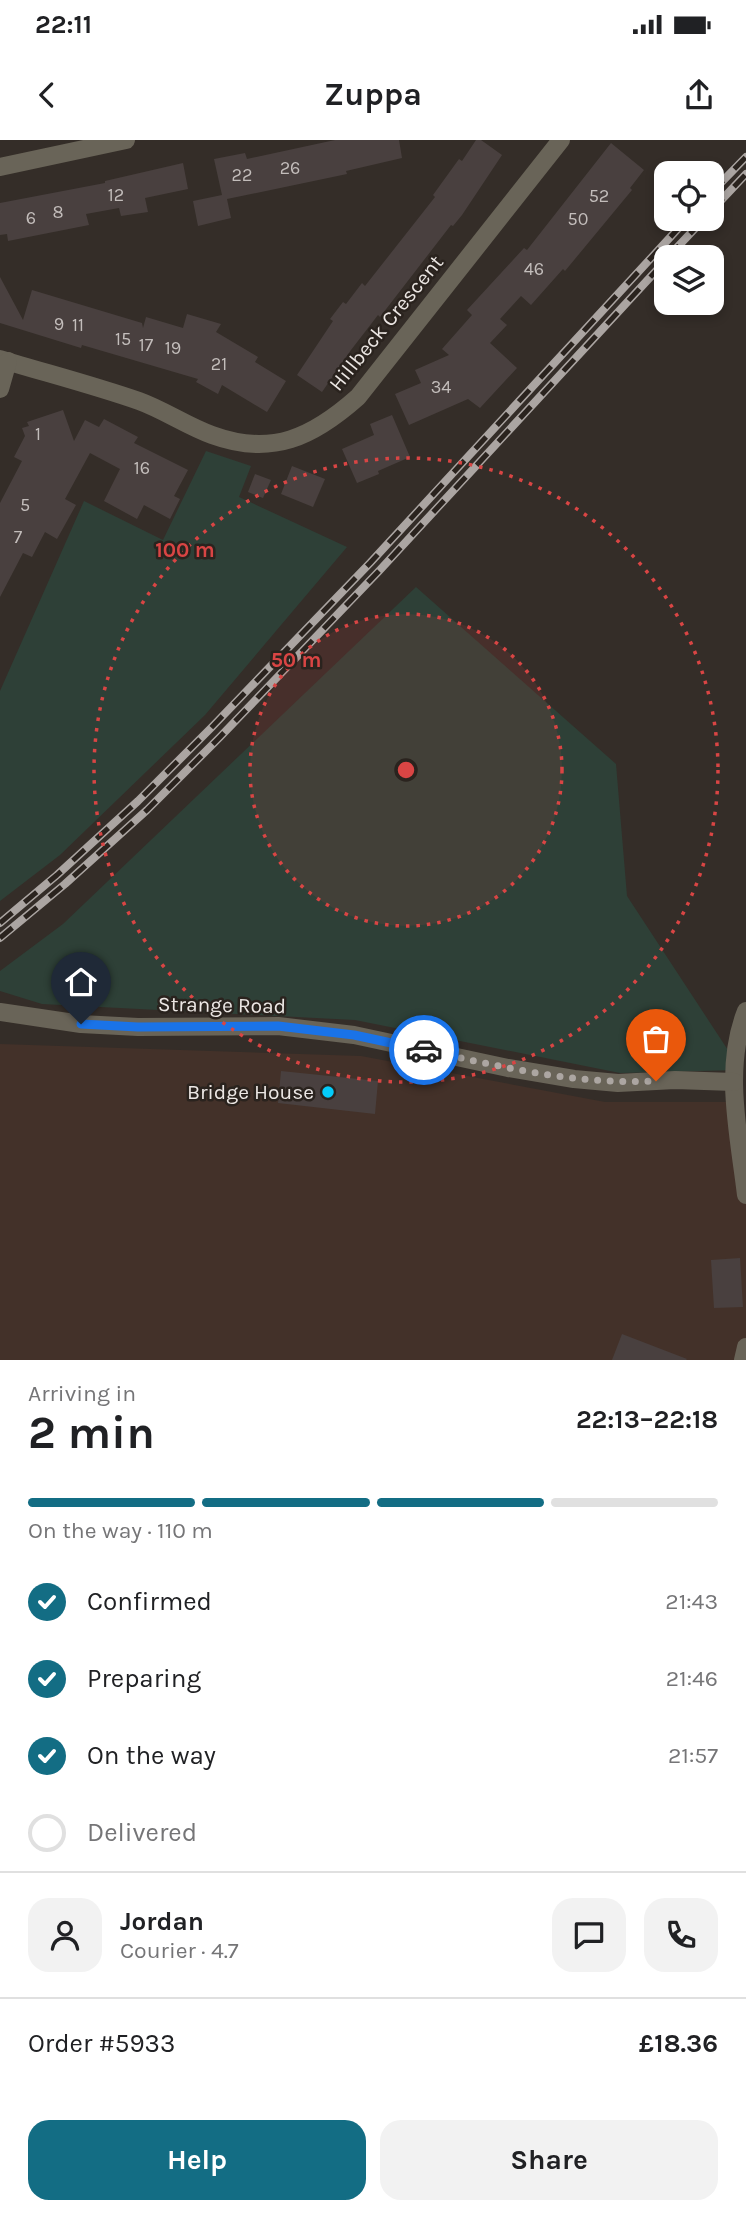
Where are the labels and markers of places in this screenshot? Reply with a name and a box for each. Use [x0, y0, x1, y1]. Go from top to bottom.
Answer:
centre of rings [394, 758, 418, 782]
pin [51, 952, 111, 1024]
pin [626, 1009, 686, 1081]
place label: Bridge House [187, 1080, 314, 1104]
marker: Bridge House [320, 1084, 336, 1100]

